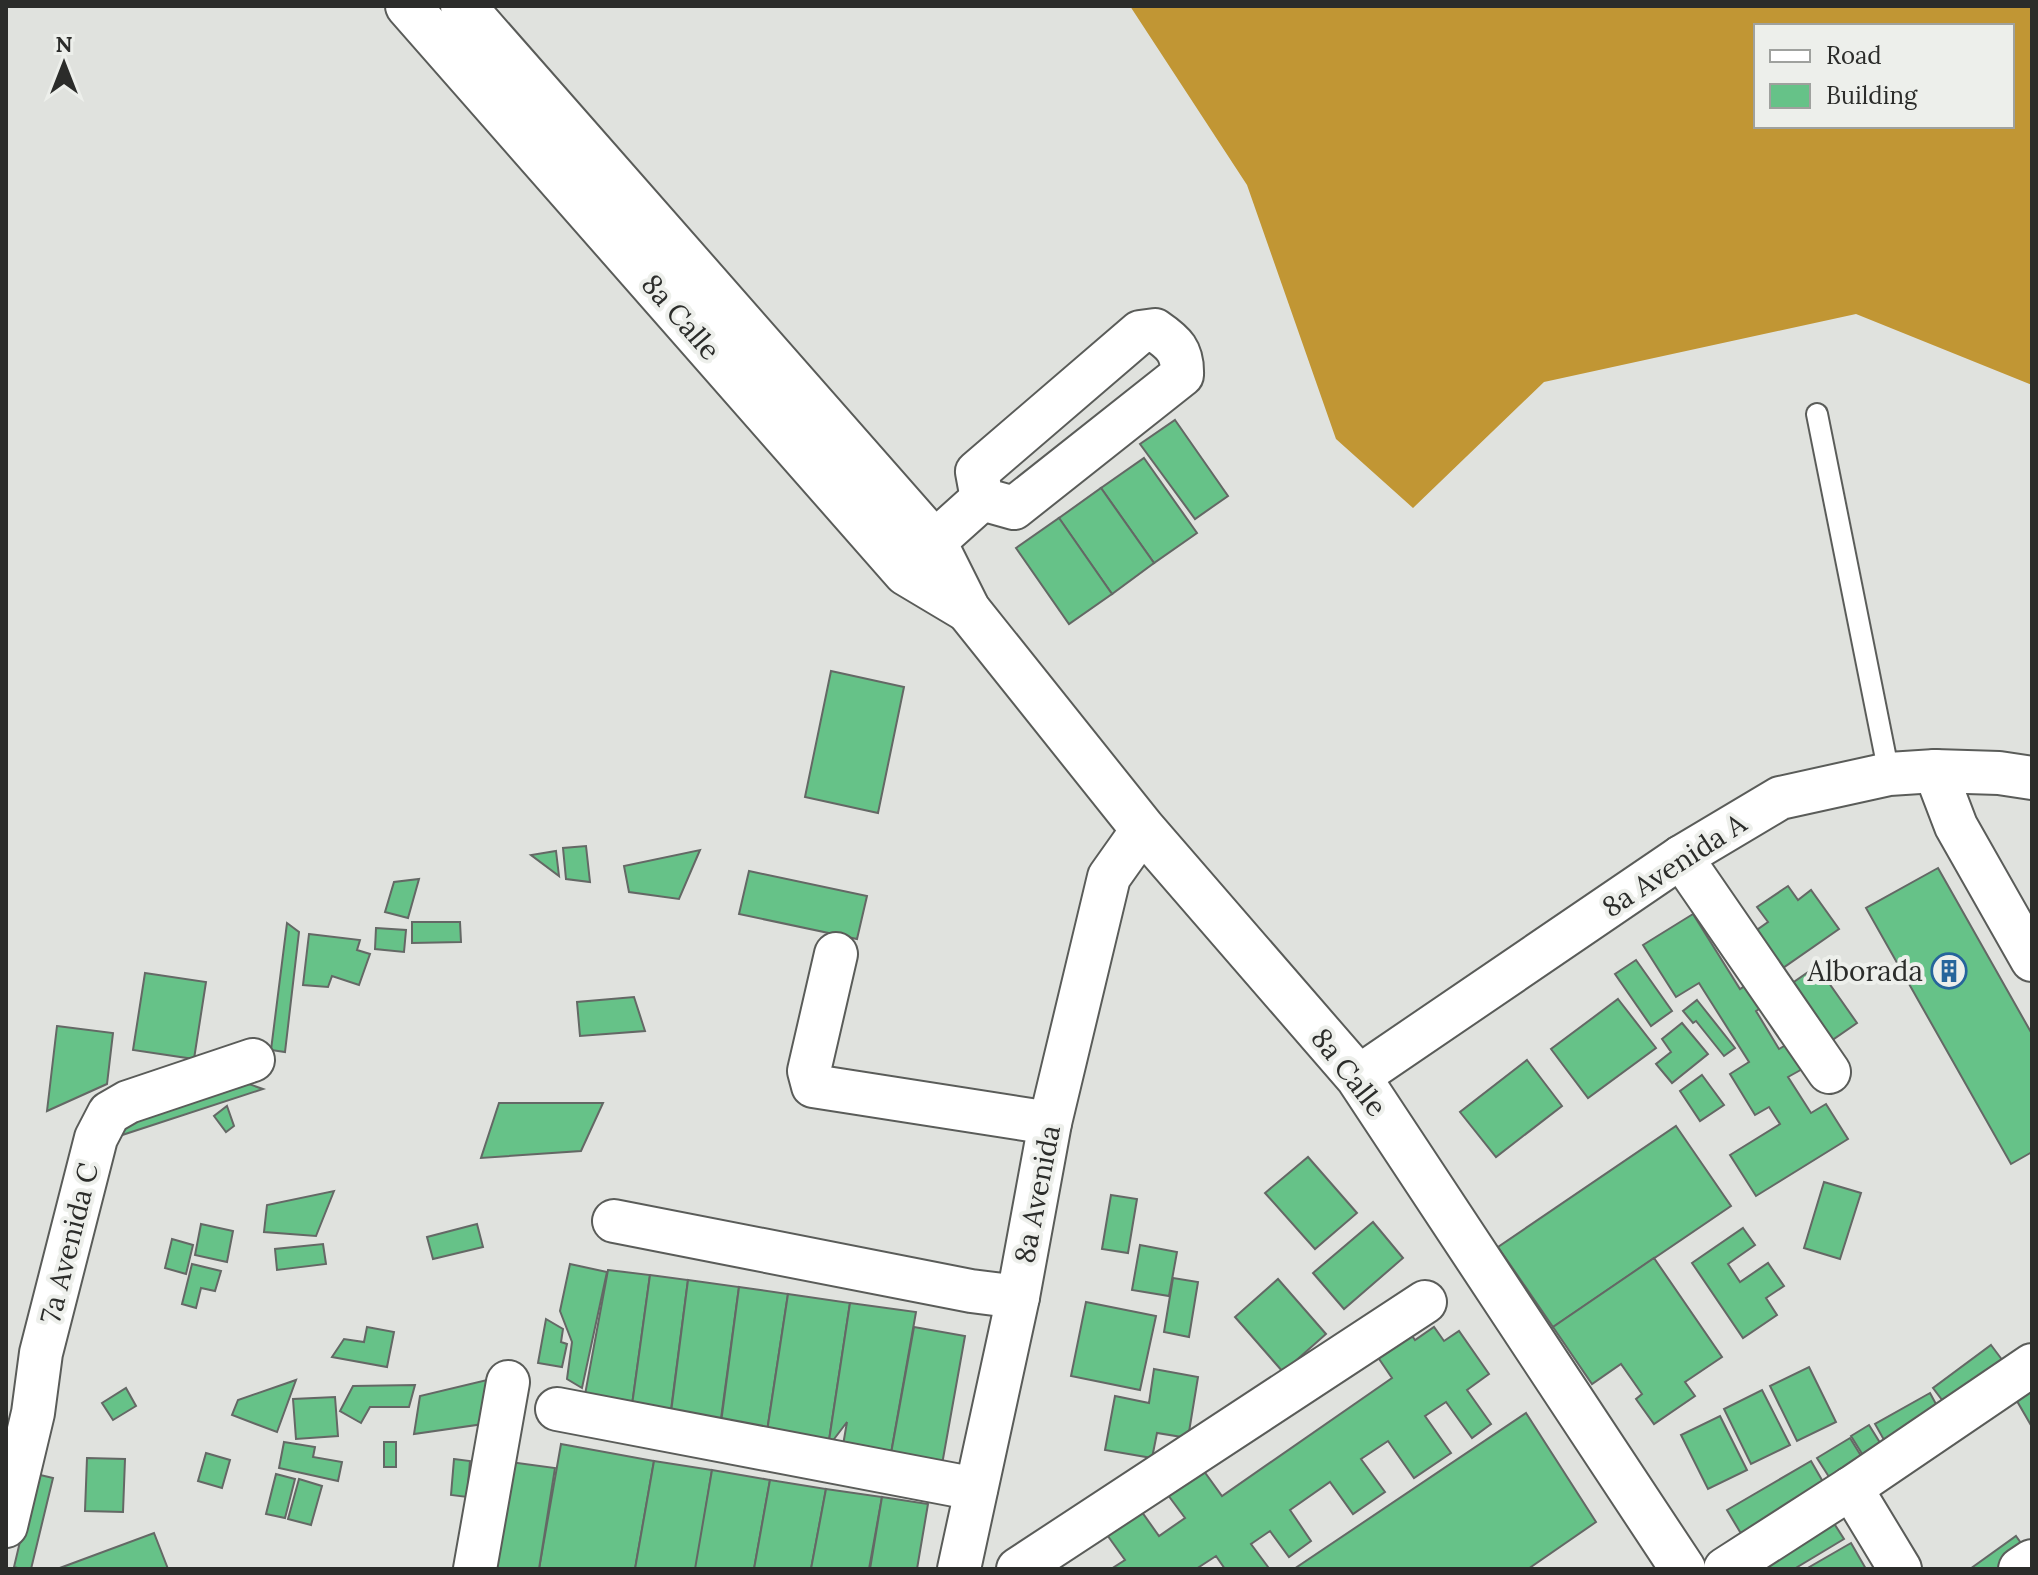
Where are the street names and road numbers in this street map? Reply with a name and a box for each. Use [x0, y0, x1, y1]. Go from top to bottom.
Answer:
street label: 8a Calle [634, 267, 728, 367]
street label: 8a Avenida A [1595, 805, 1753, 925]
street label: 8a Calle [1303, 1021, 1395, 1123]
street label: 8a Avenida [1006, 1122, 1068, 1266]
street label: 7a Avenida C [32, 1159, 106, 1327]

